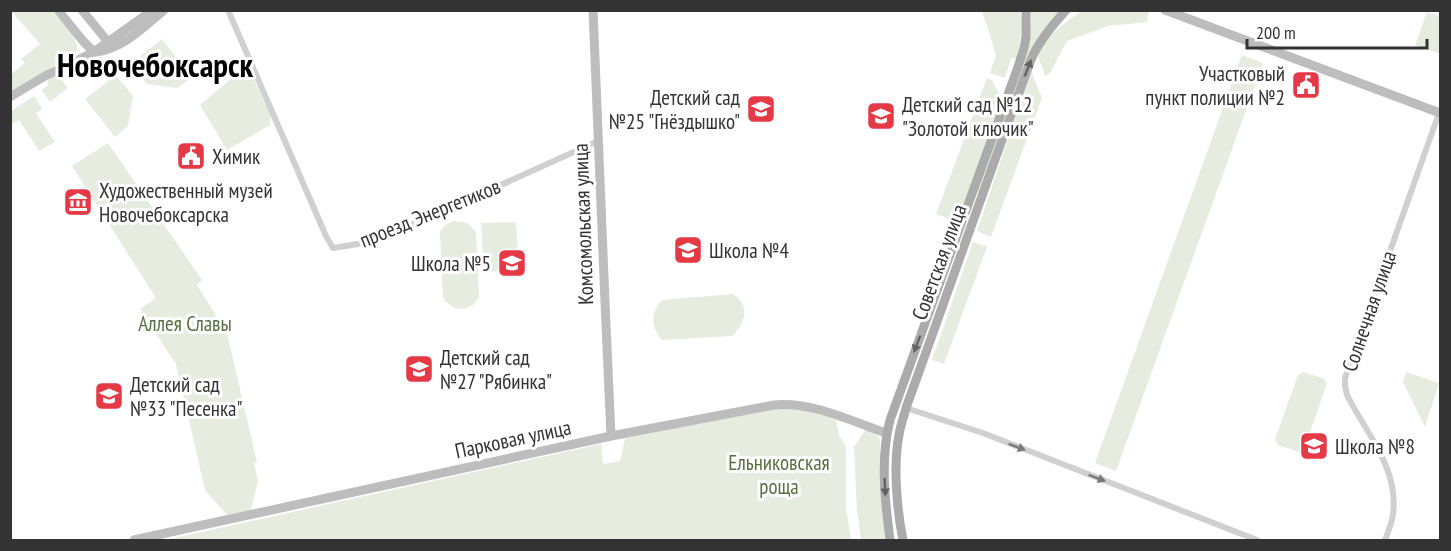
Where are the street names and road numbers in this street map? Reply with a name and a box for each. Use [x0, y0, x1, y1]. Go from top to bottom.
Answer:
street label: Комсомольская улица [567, 143, 599, 305]
street label: проезд Энергетиков [356, 172, 504, 254]
street label: Советская улица [906, 200, 972, 324]
street label: Солнечная улица [1336, 247, 1402, 375]
street label: Парковая улица [452, 414, 574, 464]

